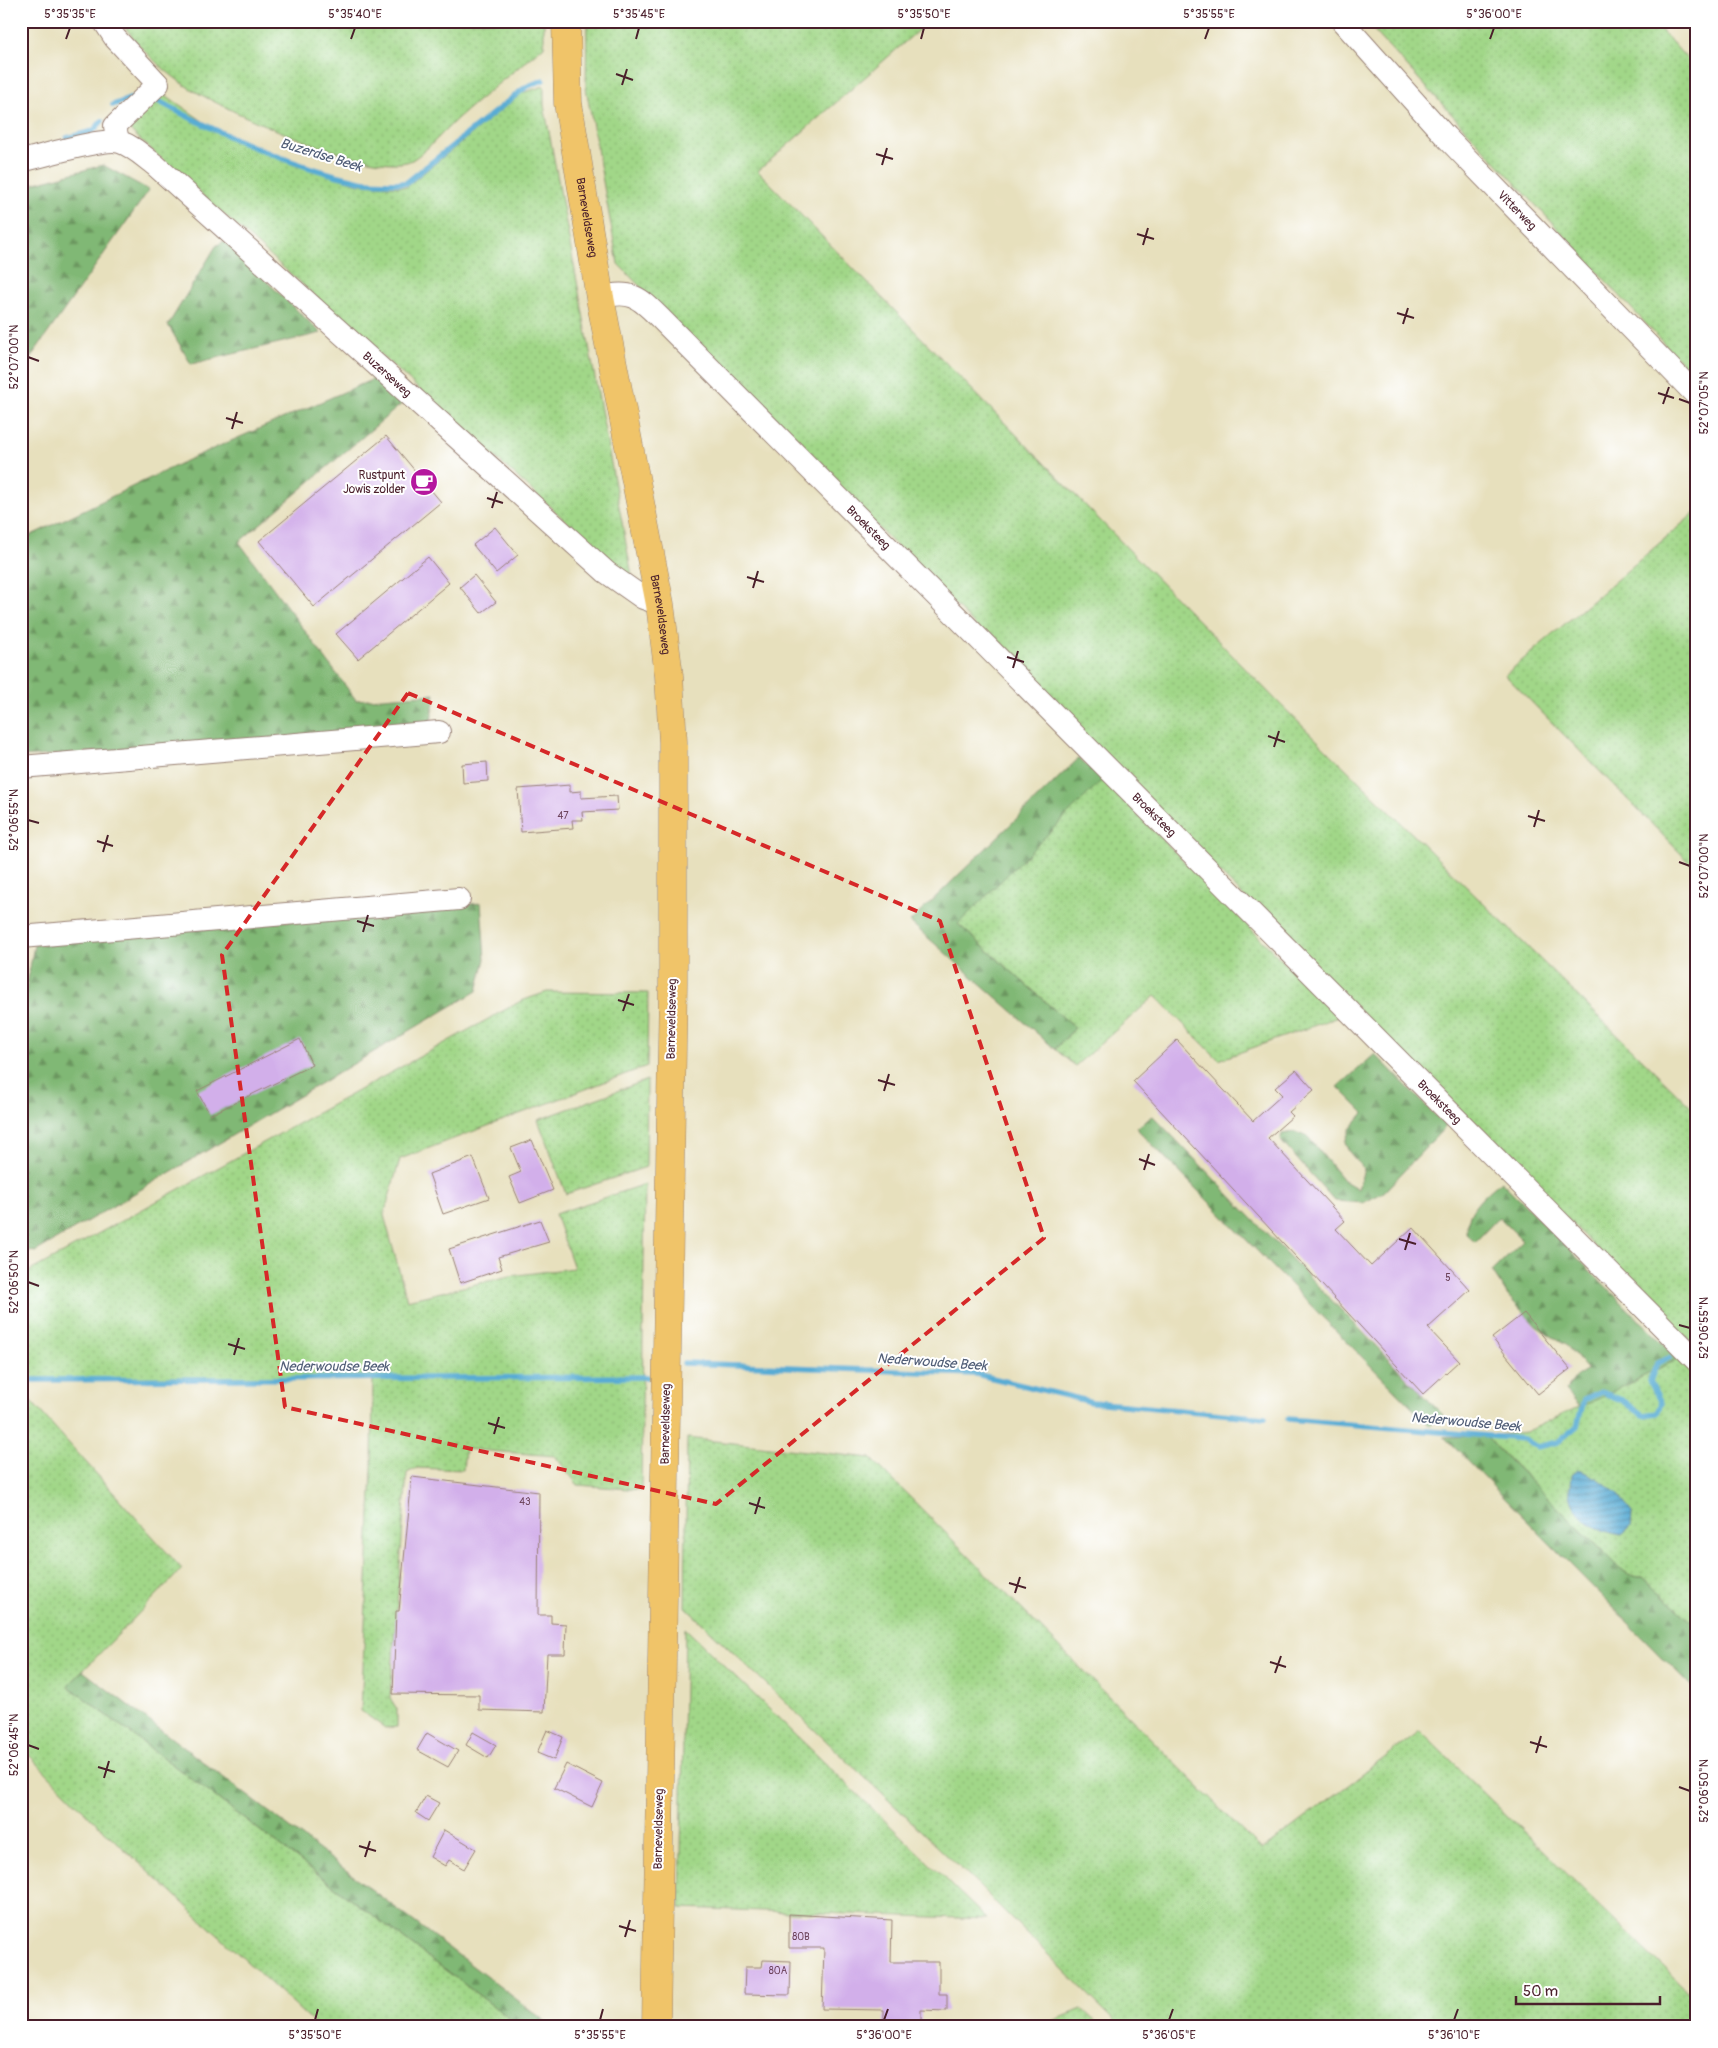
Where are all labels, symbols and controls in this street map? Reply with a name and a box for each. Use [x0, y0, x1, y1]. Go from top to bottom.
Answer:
text: 5°35'35"E [44, 7, 96, 22]
text: 5°35'40"E [328, 7, 382, 22]
text: 5°35'45"E [613, 7, 665, 22]
text: 5°35'50"E [897, 7, 951, 22]
text: 5°35'55"E [1183, 7, 1235, 22]
text: 5°36'00"E [1466, 7, 1522, 22]
water label: Buzerdse Beek [278, 135, 365, 176]
street label: Barneveldseweg [573, 176, 601, 259]
street label: Vitterweg [1495, 187, 1540, 233]
text: 52°07'00"N [7, 325, 22, 389]
street label: Buzerseweg [360, 349, 415, 400]
text: 52°07'05"N [1697, 371, 1712, 435]
cafe icon: Rustpunt Jowis zolder [409, 467, 439, 497]
place label: Rustpunt Jowis zolder [343, 468, 406, 497]
street label: Broeksteeg [843, 502, 894, 553]
street label: Barneveldseweg [647, 573, 674, 656]
text: 52°06'55"N [7, 789, 22, 851]
street label: Broeksteeg [1129, 790, 1179, 840]
house number: 47 [557, 810, 569, 822]
text: 52°07'00"N [1697, 834, 1712, 898]
street label: Barneveldseweg [664, 979, 680, 1059]
street label: Broeksteeg [1414, 1077, 1465, 1127]
text: 52°06'50"N [7, 1250, 22, 1314]
house number: 5 [1445, 1272, 1451, 1284]
text: 52°06'55"N [1697, 1297, 1712, 1359]
water label: Nederwoudse Beek [877, 1350, 989, 1374]
water label: Nederwoudse Beek [279, 1358, 390, 1375]
street label: Barneveldseweg [658, 1384, 674, 1464]
water label: Nederwoudse Beek [1411, 1409, 1523, 1435]
house number: 43 [519, 1496, 531, 1508]
text: 52°06'45"N [7, 1714, 22, 1776]
text: 52°06'50"N [1697, 1759, 1712, 1823]
street label: Barneveldseweg [651, 1789, 667, 1869]
house number: 80B [792, 1931, 810, 1943]
house number: 80A [769, 1965, 788, 1977]
scale bar [1516, 1973, 1659, 2005]
text: 50 m [1523, 1982, 1558, 2001]
text: 5°35'50"E [288, 2028, 342, 2043]
text: 5°35'55"E [574, 2028, 626, 2043]
text: 5°36'00"E [856, 2028, 912, 2043]
text: 5°36'05"E [1142, 2028, 1196, 2043]
text: 5°36'10"E [1428, 2028, 1480, 2043]

